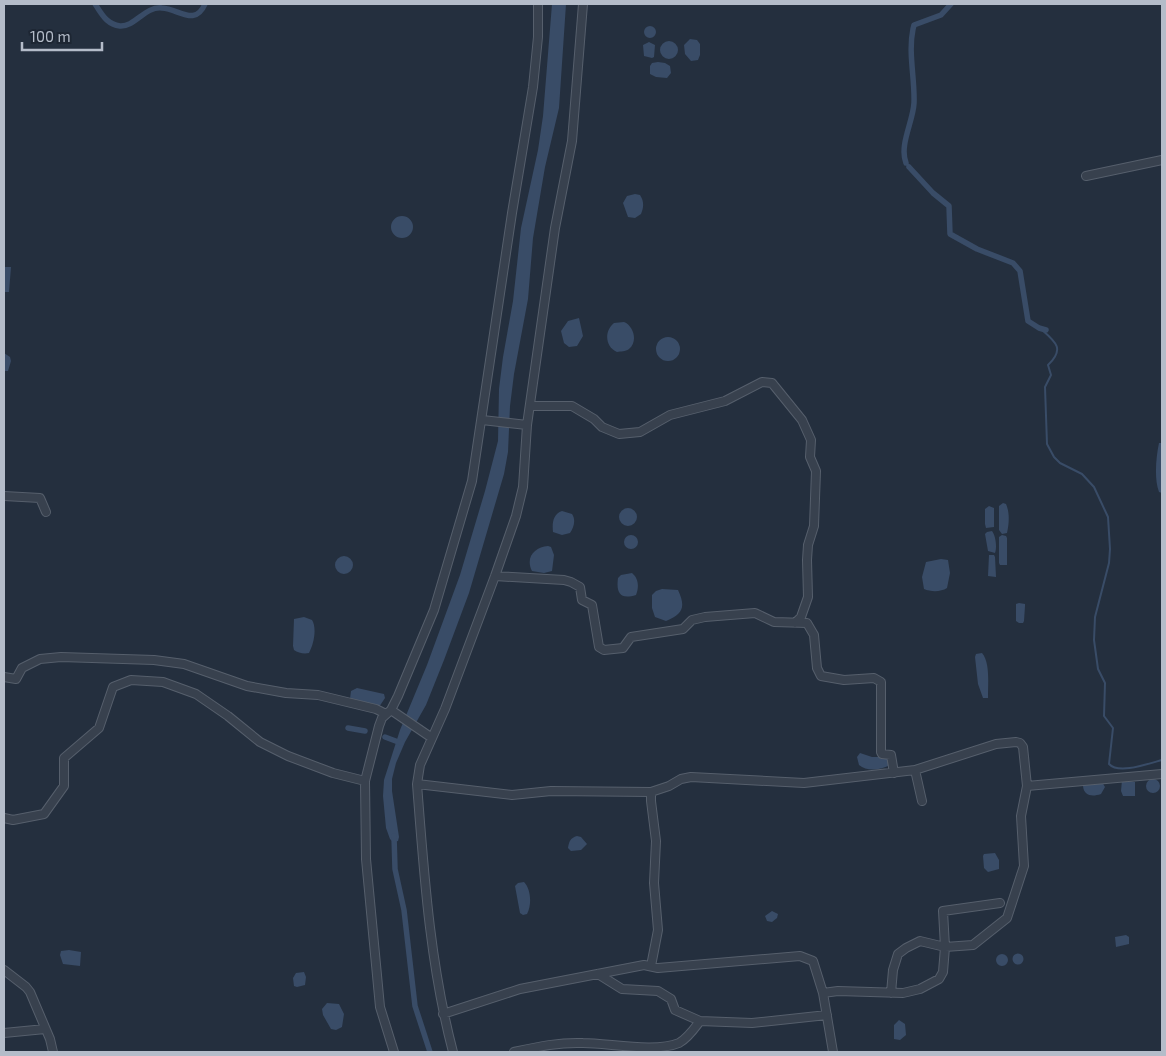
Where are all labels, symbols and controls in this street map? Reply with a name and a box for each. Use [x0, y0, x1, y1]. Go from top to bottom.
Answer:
scale bar [22, 20, 102, 52]
text: 100 m [30, 27, 71, 45]

